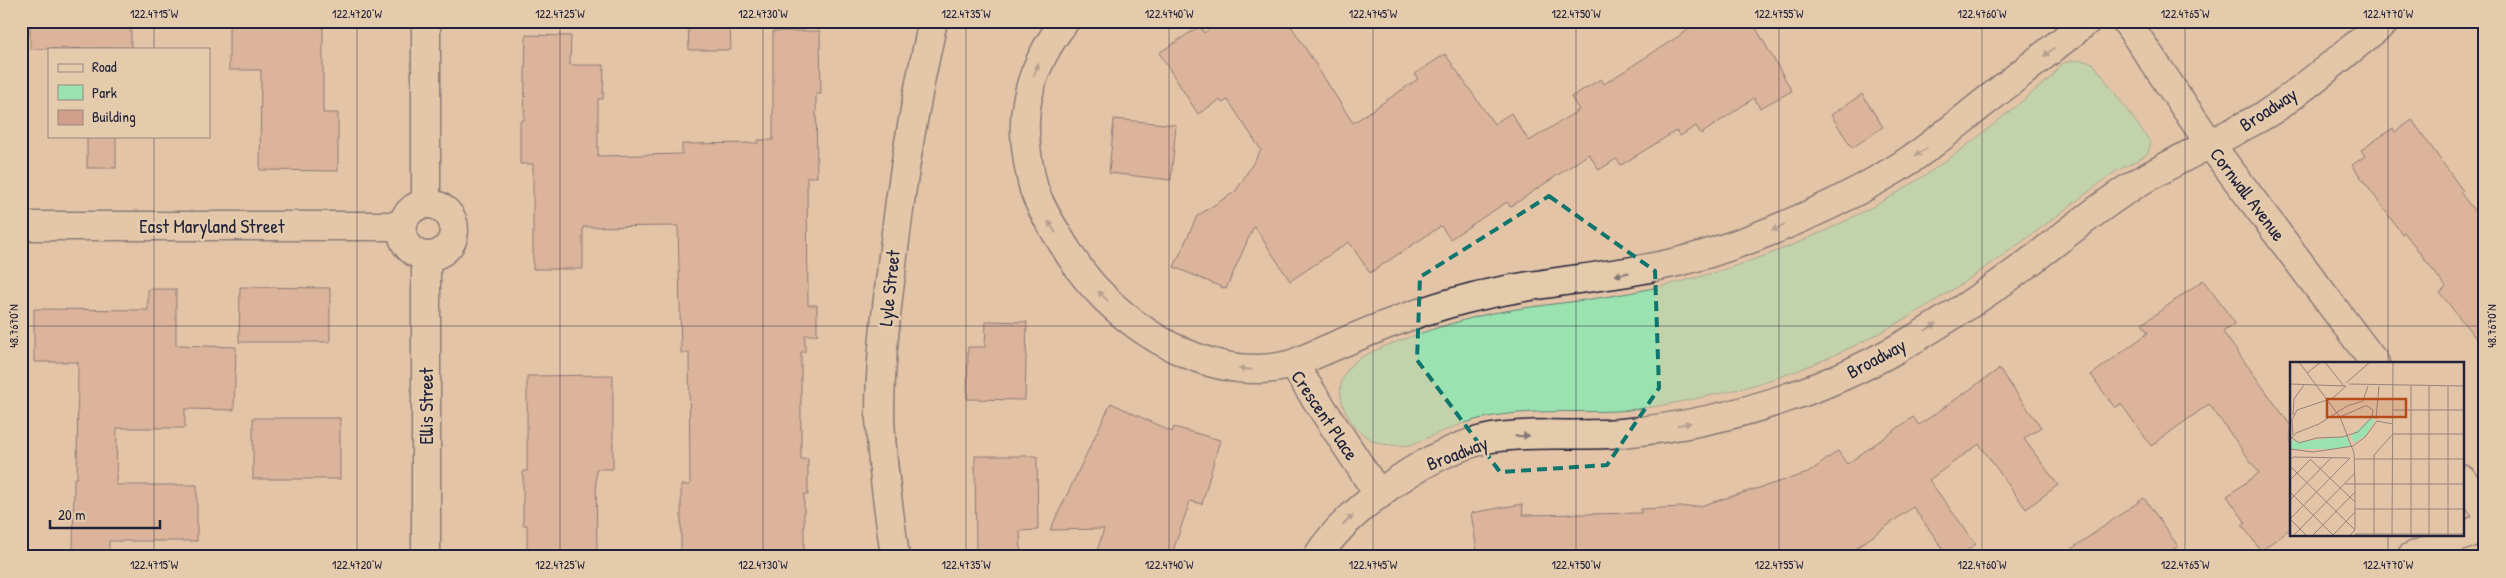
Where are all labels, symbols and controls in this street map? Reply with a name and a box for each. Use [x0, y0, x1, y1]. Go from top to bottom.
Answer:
text: 122.4715°W [130, 5, 179, 22]
text: 122.4720°W [332, 5, 382, 22]
text: 122.4725°W [535, 5, 585, 22]
text: 122.4730°W [738, 5, 788, 22]
text: 122.4735°W [941, 5, 991, 22]
text: 122.4740°W [1145, 5, 1194, 22]
text: 122.4745°W [1349, 5, 1398, 22]
text: 122.4750°W [1551, 5, 1601, 22]
text: 122.4755°W [1755, 5, 1804, 22]
text: 122.4760°W [1958, 5, 2007, 22]
text: 122.4765°W [2161, 5, 2210, 22]
text: 122.4770°W [2363, 5, 2414, 22]
one-way arrow [2043, 46, 2056, 57]
legend [48, 48, 210, 138]
text: Road [92, 56, 117, 77]
one-way arrow [1033, 63, 1040, 78]
street label: Broadway [2234, 81, 2302, 137]
text: Park [92, 82, 117, 103]
text: Building [92, 106, 136, 127]
street label: Cornwall Avenue [2204, 142, 2292, 246]
one-way arrow [1914, 147, 1928, 157]
street label: East Maryland Street [139, 213, 285, 239]
one-way arrow [1047, 220, 1056, 233]
one-way arrow [1770, 224, 1785, 232]
street label: Lyle Street [872, 248, 906, 327]
one-way arrow [1614, 271, 1630, 279]
one-way arrow [1097, 291, 1109, 303]
text: 48.7670°N [5, 304, 22, 348]
text: 48.7670°N [2483, 304, 2500, 348]
one-way arrow [1925, 322, 1938, 331]
street label: Broadway [1842, 332, 1910, 384]
inset map [2290, 362, 2464, 536]
one-way arrow [1237, 364, 1253, 372]
street label: Crescent Place [1285, 365, 1365, 466]
street label: Ellis Street [413, 367, 439, 444]
one-way arrow [1676, 420, 1692, 428]
street label: Broadway [1423, 429, 1491, 477]
one-way arrow [1515, 432, 1531, 440]
scale bar [50, 498, 160, 530]
text: 20 m [58, 504, 85, 525]
one-way arrow [1342, 514, 1354, 526]
text: 122.4715°W [130, 556, 179, 573]
text: 122.4720°W [332, 556, 382, 573]
text: 122.4725°W [535, 556, 585, 573]
text: 122.4730°W [738, 556, 788, 573]
text: 122.4735°W [941, 556, 991, 573]
text: 122.4740°W [1145, 556, 1194, 573]
text: 122.4745°W [1349, 556, 1398, 573]
text: 122.4750°W [1551, 556, 1601, 573]
text: 122.4755°W [1755, 556, 1804, 573]
text: 122.4760°W [1958, 556, 2007, 573]
text: 122.4765°W [2161, 556, 2210, 573]
text: 122.4770°W [2363, 556, 2414, 573]

